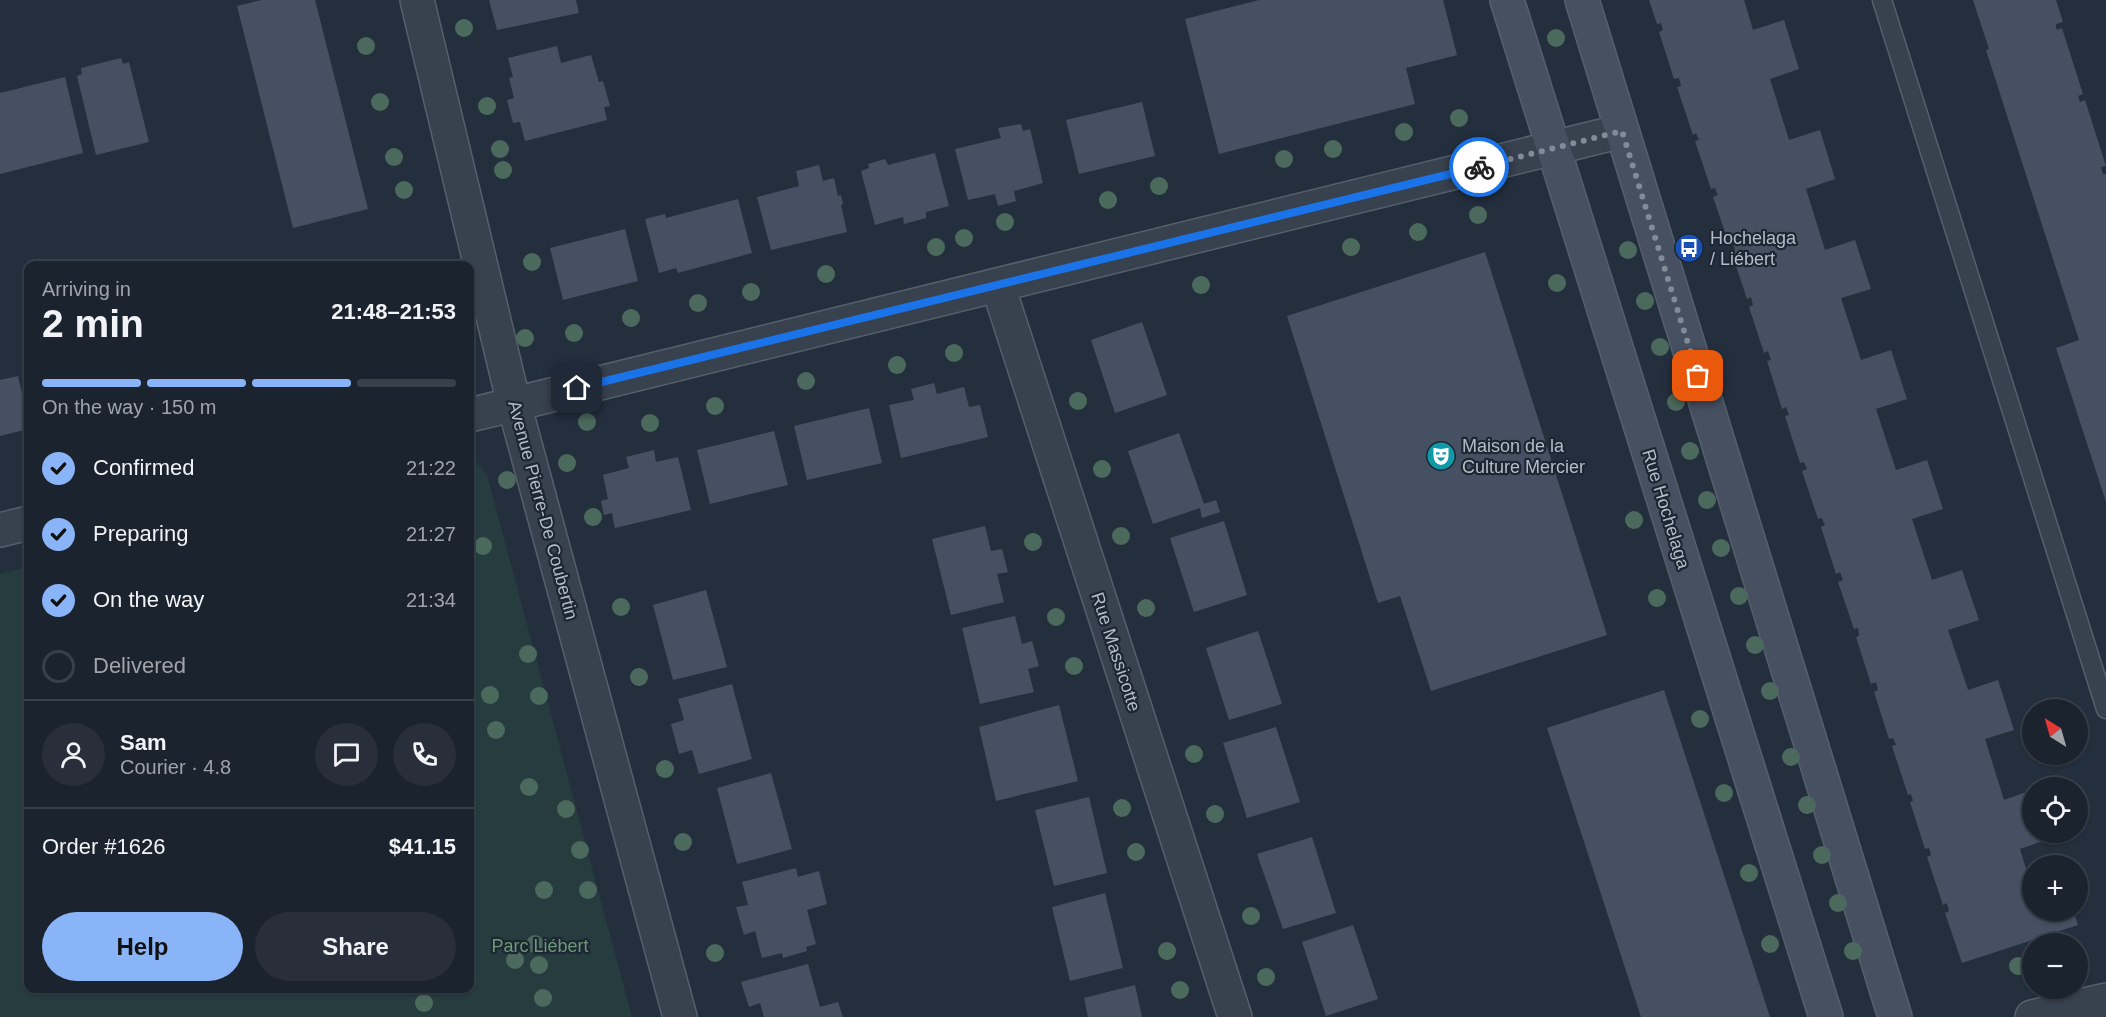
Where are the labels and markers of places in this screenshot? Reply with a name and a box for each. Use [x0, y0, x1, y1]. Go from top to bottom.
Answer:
place label: Hochelaga / Liébert [1710, 228, 1797, 269]
bus stop icon: Hochelaga / Liébert [1673, 232, 1705, 264]
pin [1672, 350, 1723, 401]
pin [551, 362, 602, 413]
place label: Maison de la Culture Mercier [1462, 436, 1585, 477]
theatre icon: Maison de la Culture Mercier [1425, 440, 1457, 472]

